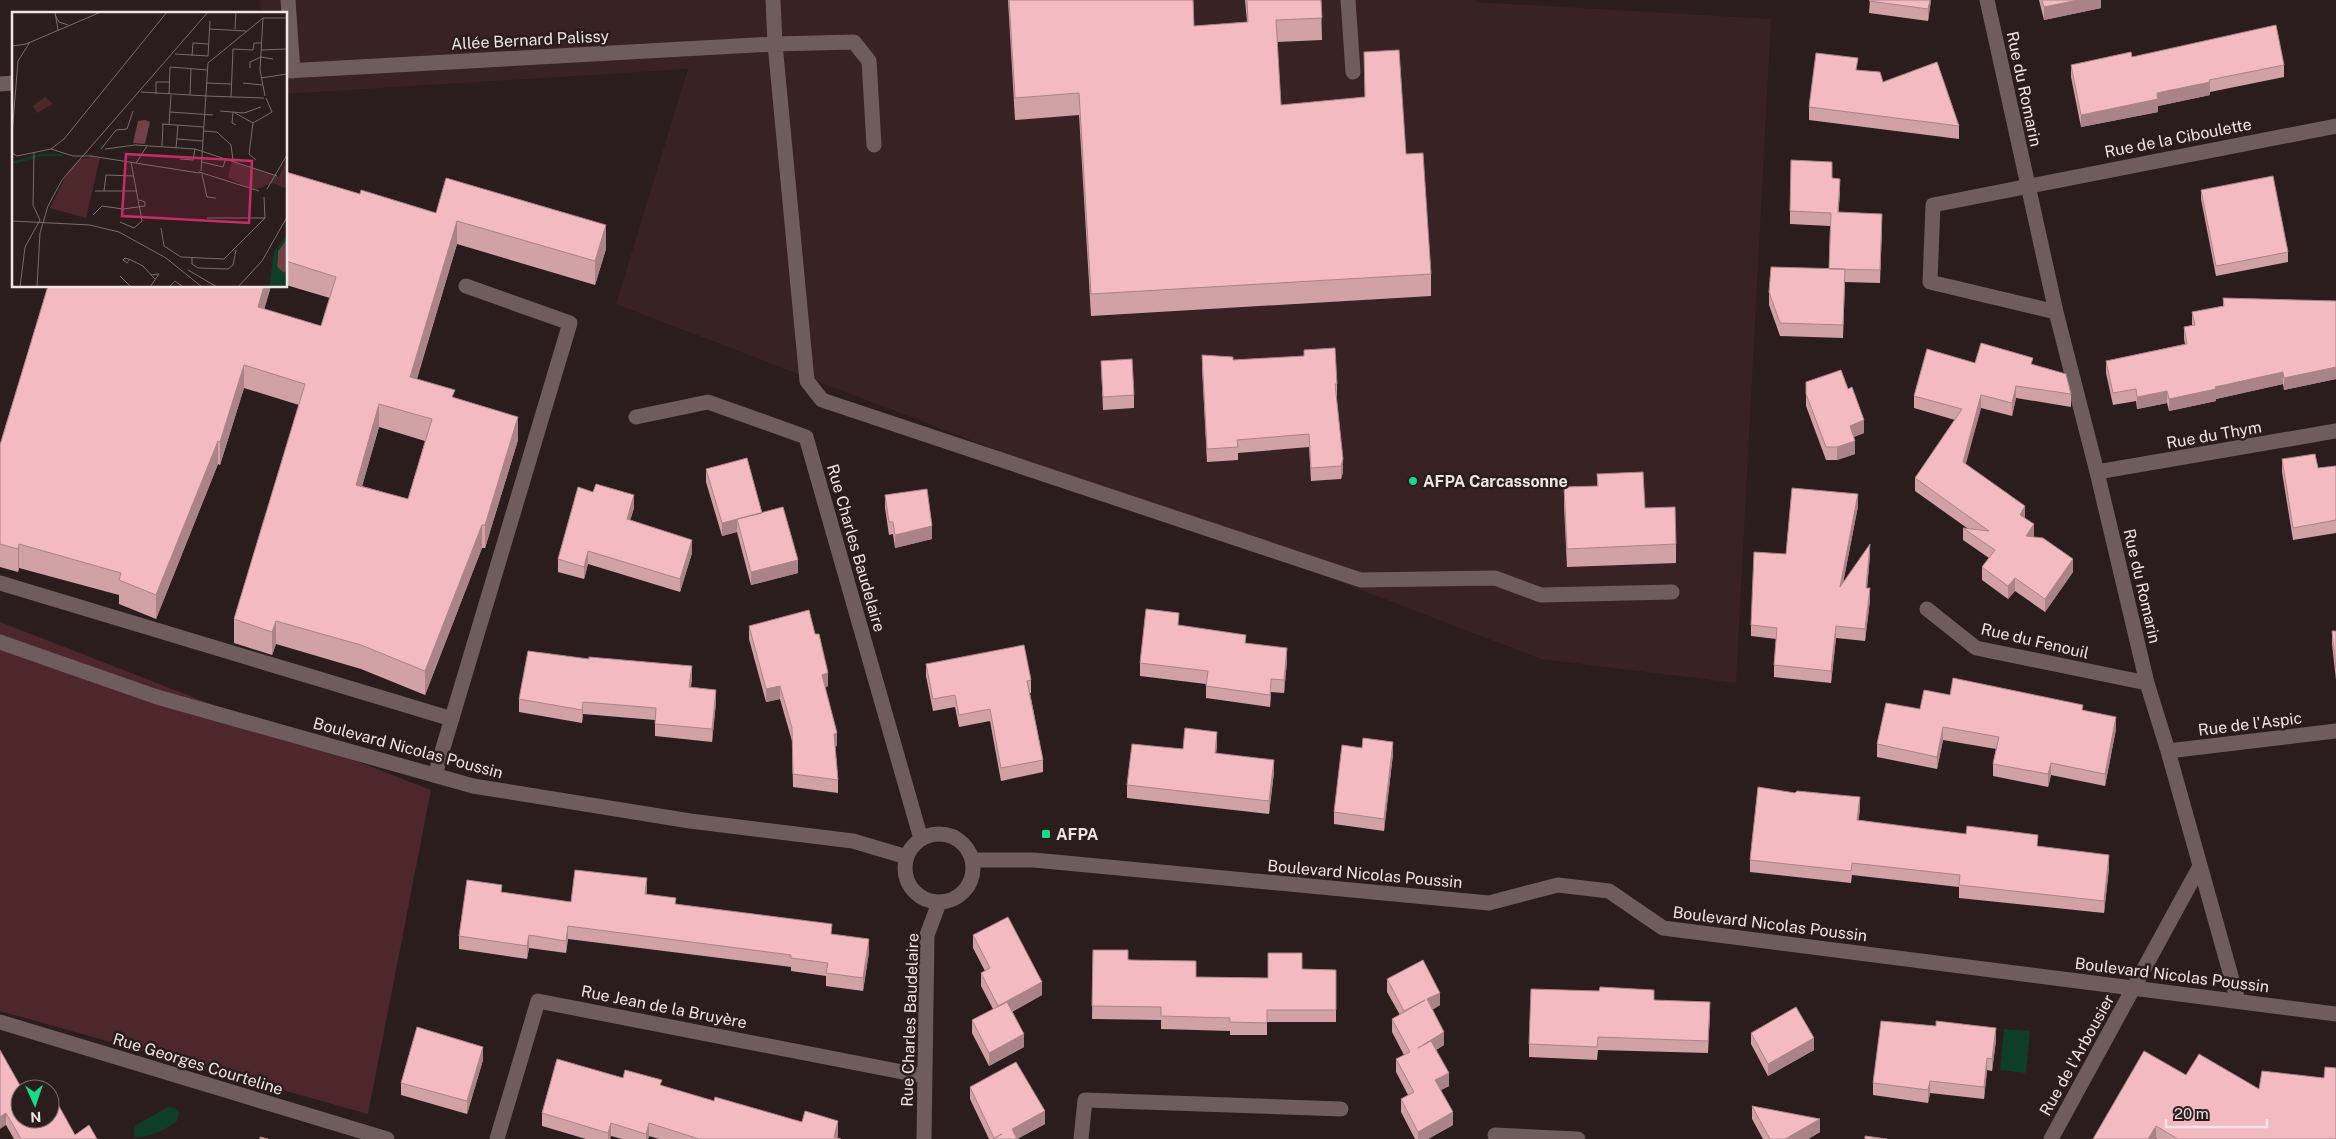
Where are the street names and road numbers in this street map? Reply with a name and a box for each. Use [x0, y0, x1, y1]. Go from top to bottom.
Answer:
street label: Allée Bernard Palissy [450, 26, 610, 54]
street label: Rue du Romarin [2003, 30, 2045, 148]
street label: Rue de la Ciboulette [2103, 114, 2253, 162]
street label: Rue du Thym [2165, 417, 2263, 453]
street label: Rue Charles Baudelaire [823, 462, 889, 634]
street label: Rue du Romarin [2120, 527, 2164, 645]
street label: Rue du Fenouil [1979, 619, 2091, 663]
street label: Rue de l'Aspic [2197, 708, 2303, 740]
street label: Boulevard Nicolas Poussin [311, 713, 505, 783]
street label: Boulevard Nicolas Poussin [1267, 856, 1463, 892]
street label: Boulevard Nicolas Poussin [1672, 903, 1868, 945]
street label: Rue Charles Baudelaire [897, 933, 923, 1107]
street label: Boulevard Nicolas Poussin [2074, 954, 2270, 996]
street label: Rue Jean de la Bruyère [579, 982, 749, 1032]
street label: Rue de l'Arbousier [2036, 991, 2118, 1119]
street label: Rue Georges Courteline [111, 1029, 285, 1099]

